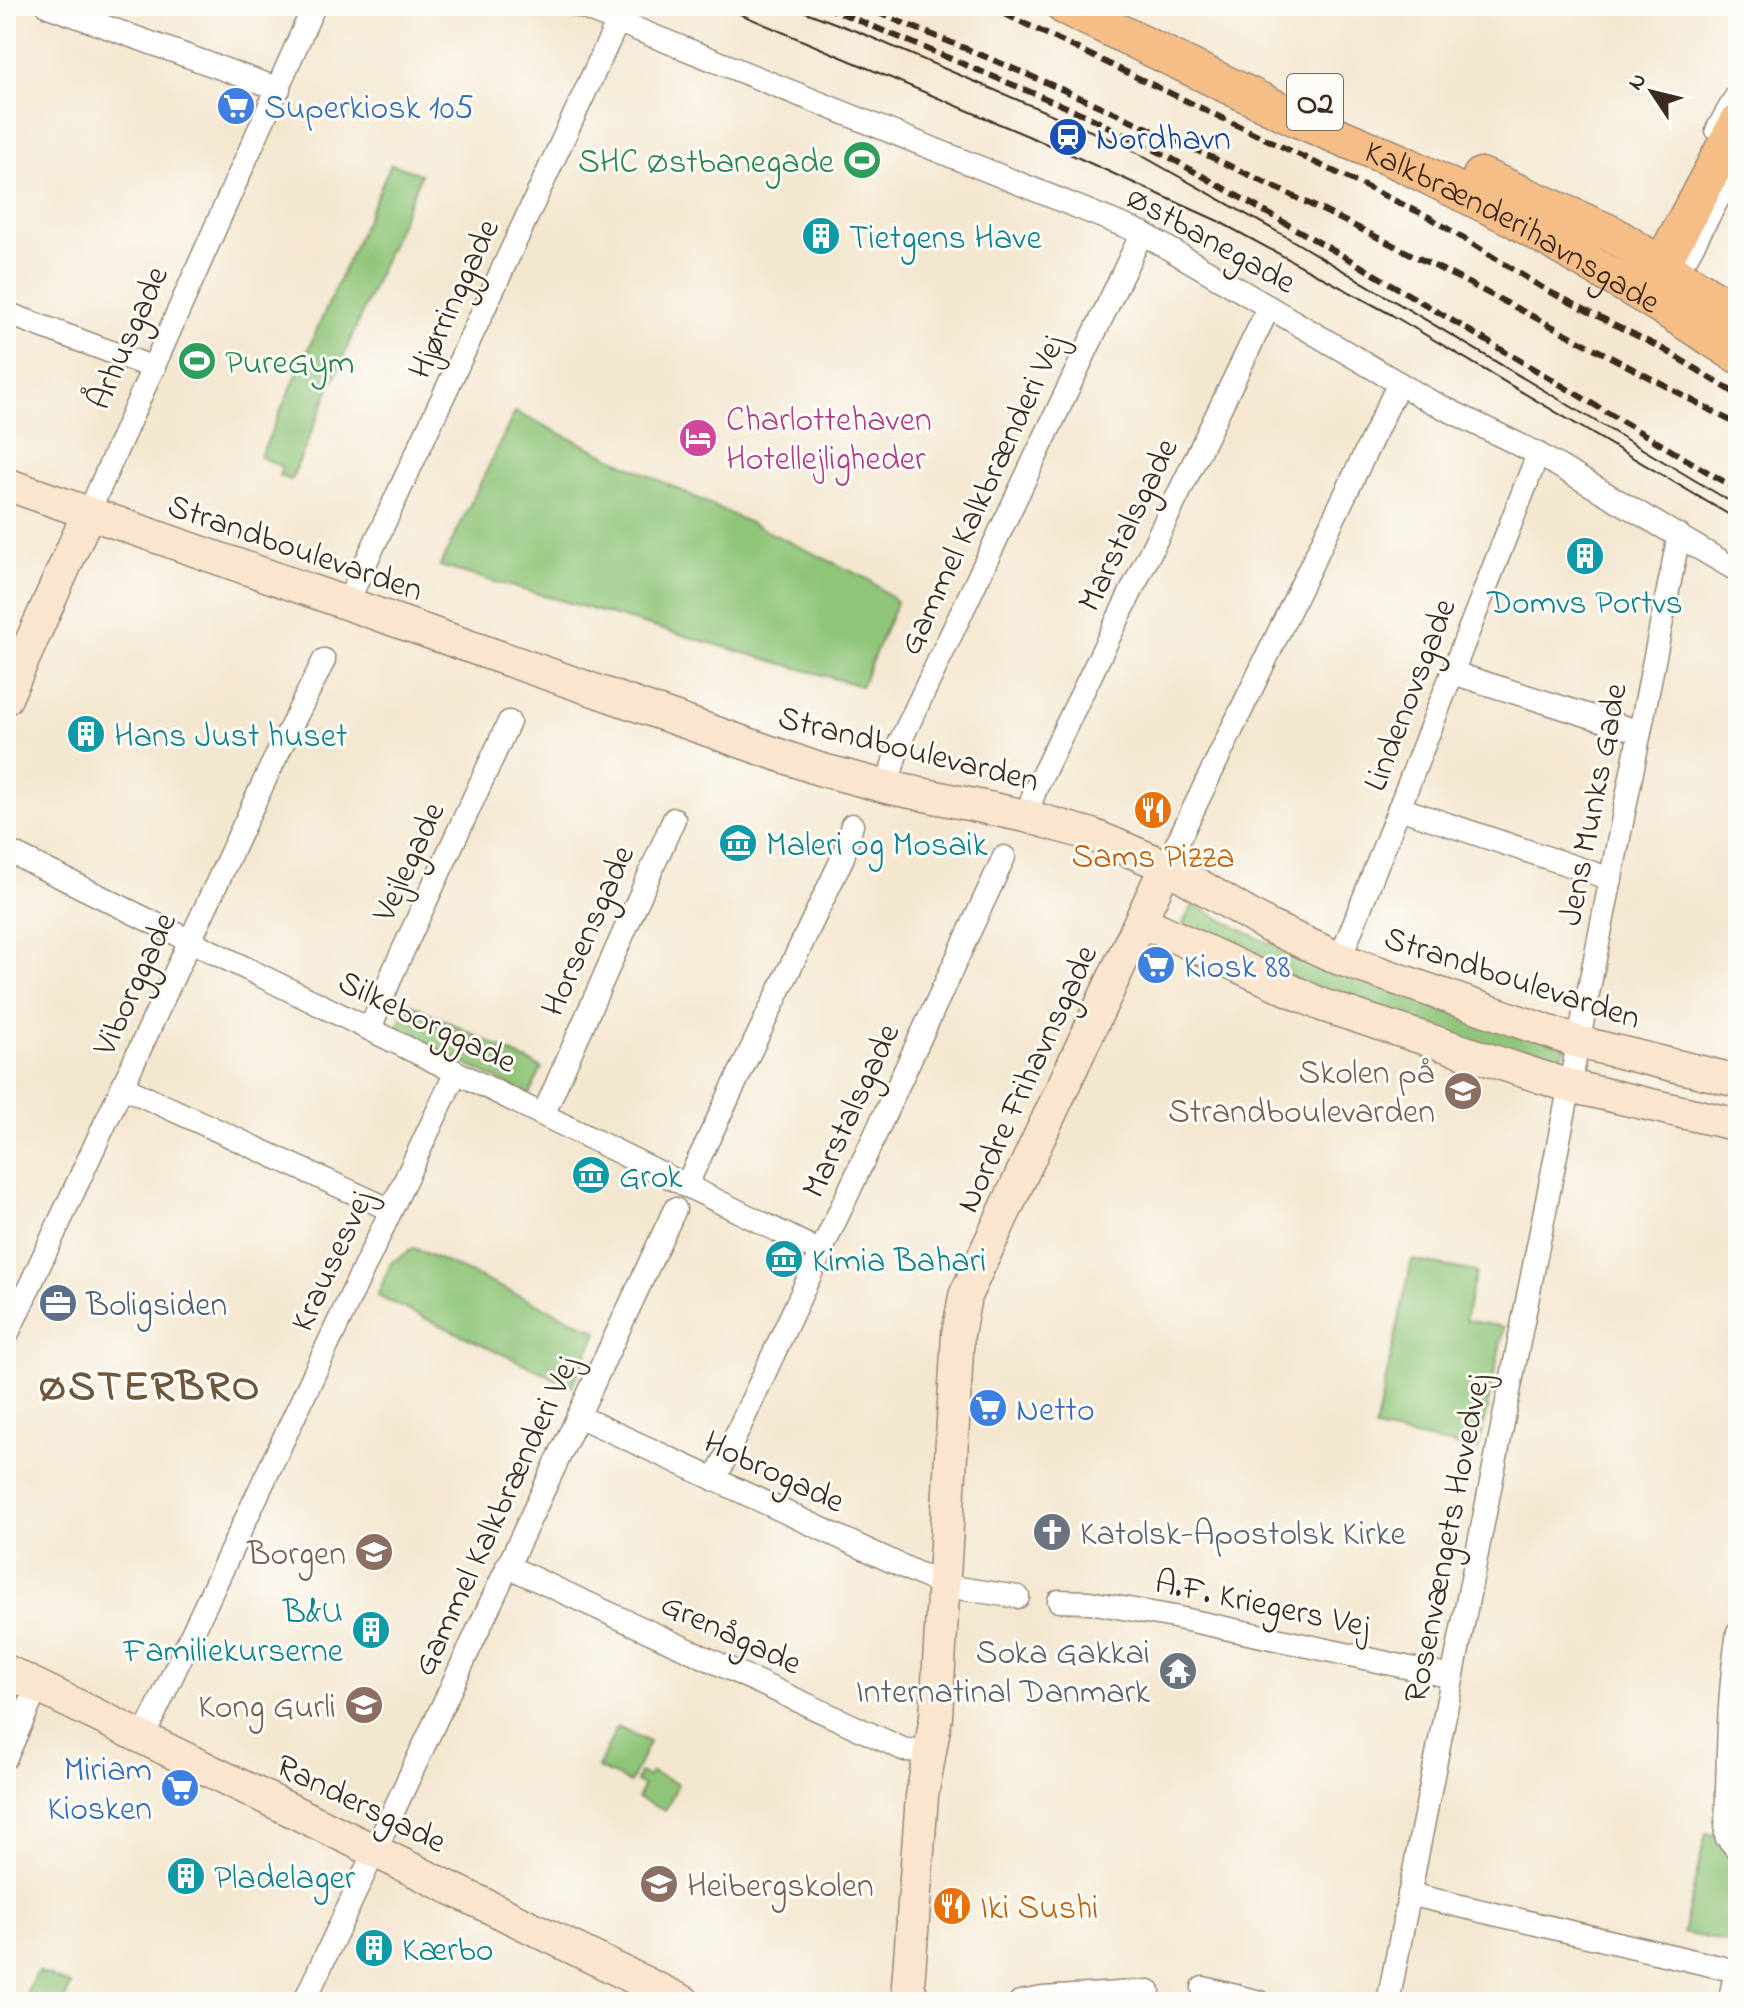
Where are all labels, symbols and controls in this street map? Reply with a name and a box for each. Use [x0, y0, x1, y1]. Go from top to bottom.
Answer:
north arrow [1612, 52, 1692, 132]
text: N [1621, 67, 1655, 98]
road number: O2 [1287, 74, 1343, 130]
supermarket icon: Superkiosk 105 [215, 85, 257, 127]
place label: Superkiosk 105 [264, 85, 474, 135]
station icon: Nordhavn [1047, 116, 1089, 158]
place label: Nordhavn [1096, 116, 1231, 166]
street label: Kalkbrænderihavnsgade [1356, 129, 1669, 329]
place label: SHC Østbanegade [578, 139, 835, 189]
sports icon: SHC Østbanegade [841, 139, 883, 181]
street label: Østbanegade [1116, 174, 1305, 309]
street label: Hjørringgade [397, 211, 515, 388]
building icon: Tietgens Have [800, 215, 842, 257]
place label: Tietgens Have [849, 215, 1043, 265]
street label: Århusgade [76, 258, 184, 418]
street label: Gammel Kalkbrænderi Vej [887, 326, 1080, 664]
sports icon: PureGym [176, 340, 218, 382]
place label: PureGym [225, 340, 354, 390]
place label: Charlottehaven Hotellejligheder [726, 397, 932, 486]
hotel icon: Charlottehaven Hotellejligheder [677, 417, 719, 459]
street label: Marstalsgade [1066, 430, 1194, 621]
street label: Strandboulevarden [160, 483, 429, 617]
building icon: Domvs Portvs [1564, 535, 1606, 577]
place label: Domvs Portvs [1486, 580, 1683, 630]
street label: Lindenovsgade [1352, 591, 1472, 799]
street label: Jens Munks Gade [1547, 679, 1643, 930]
street label: Strandboulevarden [772, 694, 1044, 807]
building icon: Hans Just huset [65, 713, 107, 755]
place label: Hans Just huset [114, 713, 347, 763]
restaurant icon: Sams Pizza [1132, 789, 1174, 831]
street label: Vejlegade [361, 794, 460, 932]
museum icon: Maleri og Mosaik [717, 822, 759, 864]
place label: Maleri og Mosaik [766, 822, 988, 872]
place label: Sams Pizza [1072, 834, 1235, 884]
street label: Horsensgade [530, 837, 650, 1025]
street label: Viborggade [81, 904, 192, 1066]
street label: Strandboulevarden [1377, 915, 1646, 1045]
street label: Nordre Frihavnsgade [945, 937, 1113, 1222]
supermarket icon: Kiosk 88 [1135, 944, 1177, 986]
place label: Kiosk 88 [1184, 944, 1291, 994]
street label: Silkeborggade [328, 959, 525, 1089]
street label: Marstalsgade [790, 1015, 915, 1207]
place label: Skolen på Strandboulevarden [1168, 1050, 1435, 1139]
school or university icon: Skolen på Strandboulevarden [1442, 1070, 1484, 1112]
museum icon: Grok [570, 1154, 612, 1196]
place label: Grok [619, 1154, 683, 1204]
street label: Krausesvej [279, 1182, 389, 1341]
museum icon: Kimia Bahari [763, 1238, 805, 1280]
place label: Kimia Bahari [812, 1238, 986, 1288]
office icon: Boligsiden [37, 1282, 79, 1324]
place label: Boligsiden [85, 1282, 227, 1332]
street label: Gammel Kalkbrænderi Vej [401, 1347, 594, 1685]
district label: ØSTERBRO [39, 1358, 261, 1419]
street label: Rosenvængets Hovedvej [1393, 1369, 1506, 1708]
supermarket icon: Netto [967, 1387, 1009, 1429]
place label: Netto [1016, 1387, 1095, 1437]
street label: Hobrogade [695, 1419, 853, 1528]
church icon: Katolsk-Apostolsk Kirke [1031, 1511, 1073, 1553]
place label: Katolsk-Apostolsk Kirke [1080, 1511, 1407, 1561]
place label: Borgen [247, 1531, 346, 1581]
school or university icon: Borgen [353, 1531, 395, 1573]
street label: A.F. Kriegers Vej [1150, 1559, 1375, 1653]
street label: Grenågade [652, 1581, 810, 1690]
place label: B&U Familiekurserne [122, 1589, 344, 1678]
building icon: B&U Familiekurserne [350, 1609, 392, 1651]
place label: Soka Gakkai Internatinal Danmark [856, 1630, 1150, 1719]
temple icon: Soka Gakkai Internatinal Danmark [1157, 1650, 1199, 1692]
place label: Kong Gurli [198, 1684, 336, 1734]
school or university icon: Kong Gurli [343, 1684, 385, 1726]
street label: Randersgade [267, 1743, 455, 1869]
place label: Miriam Kiosken [48, 1747, 152, 1836]
supermarket icon: Miriam Kiosken [159, 1767, 201, 1809]
building icon: Pladelager [165, 1855, 207, 1897]
place label: Pladelager [214, 1855, 356, 1905]
school or university icon: Heibergskolen [638, 1863, 680, 1905]
place label: Heibergskolen [687, 1863, 874, 1913]
restaurant icon: Iki Sushi [931, 1885, 973, 1927]
place label: Iki Sushi [980, 1885, 1098, 1935]
building icon: Kærbo [353, 1927, 395, 1969]
place label: Kærbo [402, 1927, 493, 1977]

